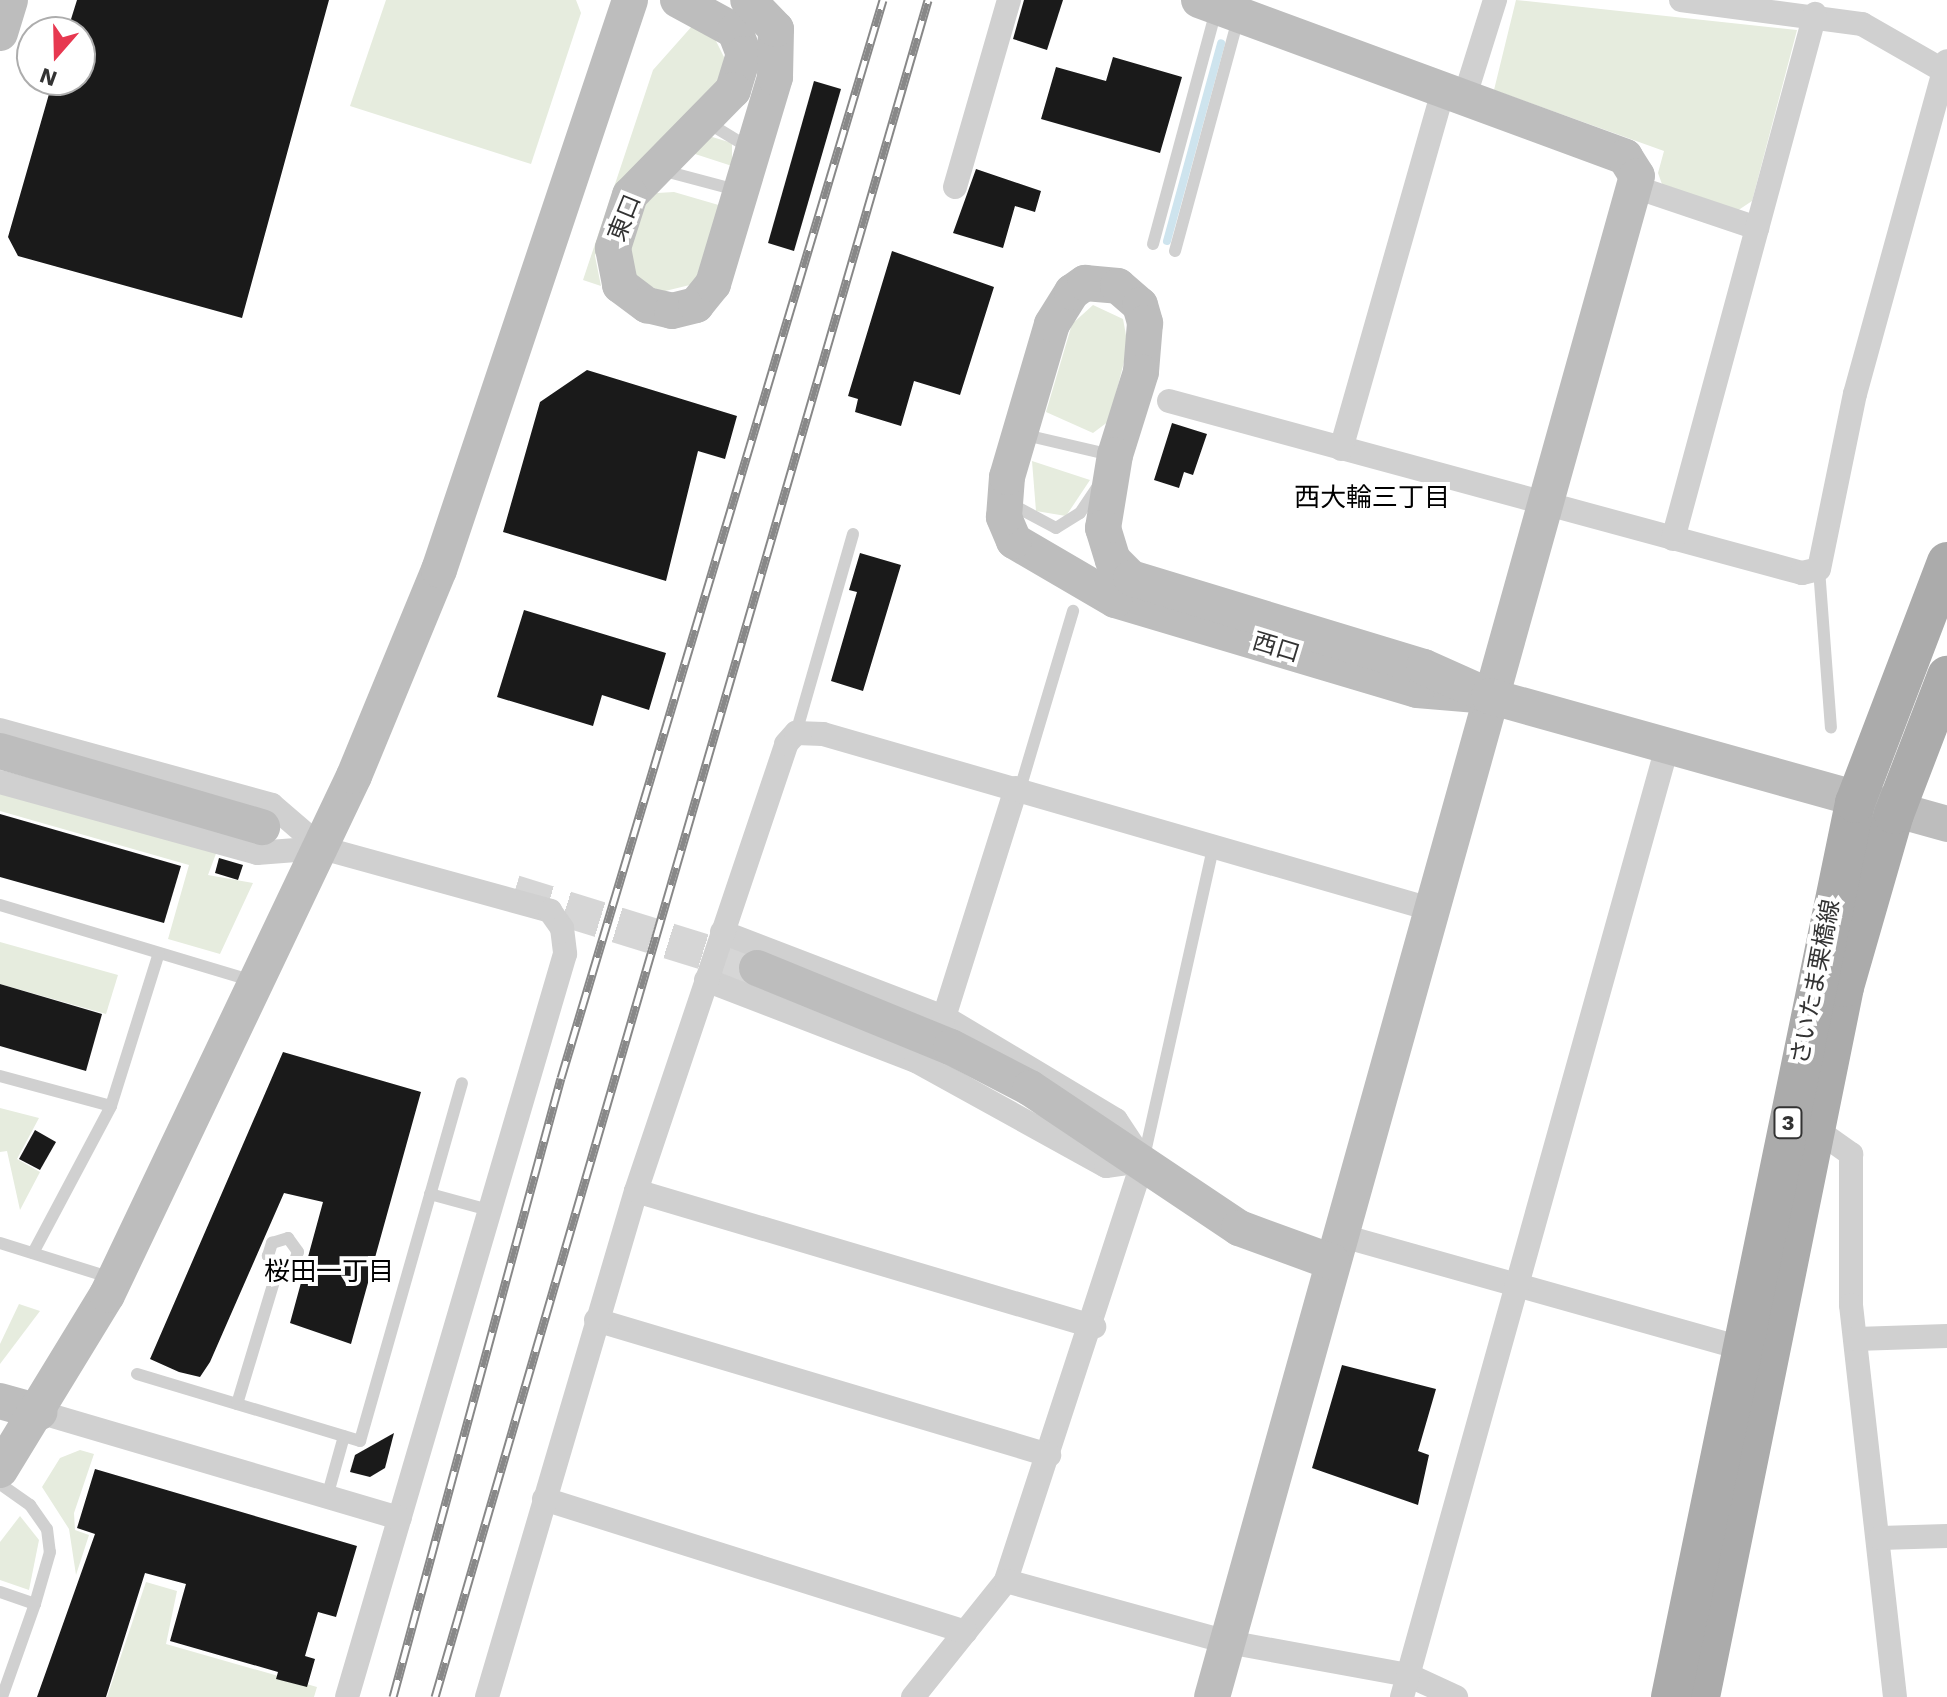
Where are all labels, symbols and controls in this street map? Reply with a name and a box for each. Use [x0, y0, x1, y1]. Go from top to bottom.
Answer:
north arrow [16, 16, 96, 96]
text: N [36, 63, 60, 92]
street label: 東口 [603, 190, 647, 246]
district label: 西大輪三丁目 [1294, 482, 1450, 514]
street label: 西口 [1249, 627, 1303, 669]
street label: さいたま栗橋線 [1786, 897, 1846, 1067]
road number: 3 [1772, 1105, 1804, 1141]
district label: 桜田一丁目 [264, 1256, 394, 1288]

